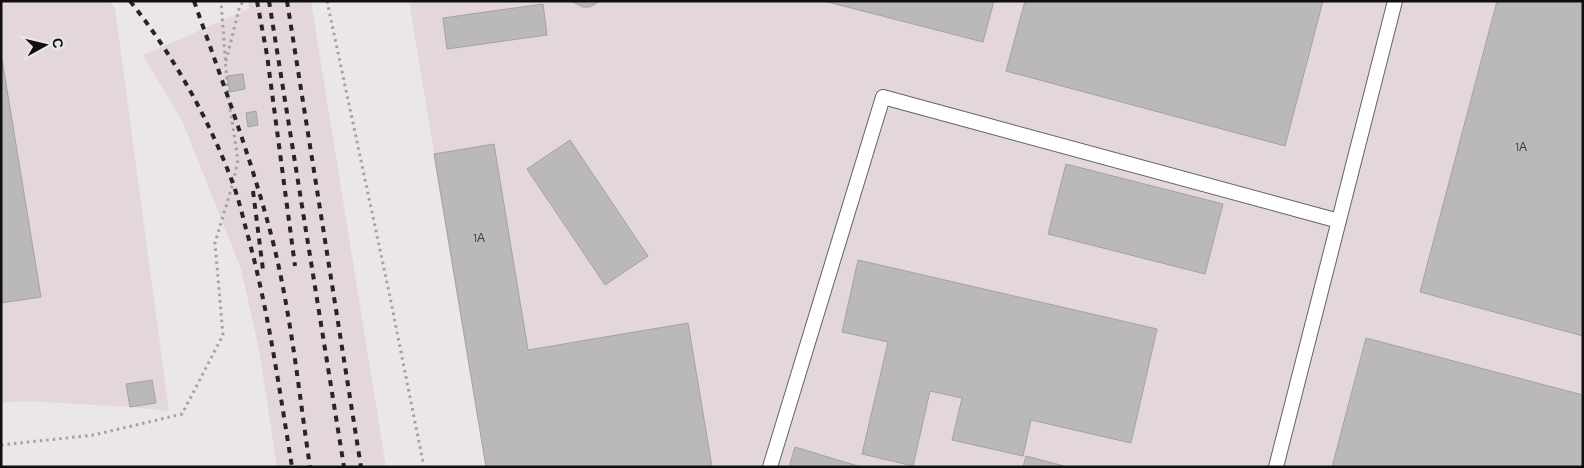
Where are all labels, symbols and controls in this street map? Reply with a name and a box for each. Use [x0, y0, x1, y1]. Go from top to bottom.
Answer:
north arrow [20, 20, 70, 70]
text: С [49, 37, 67, 49]
house number: 1А [1515, 139, 1527, 153]
house number: 1А [473, 230, 485, 244]

